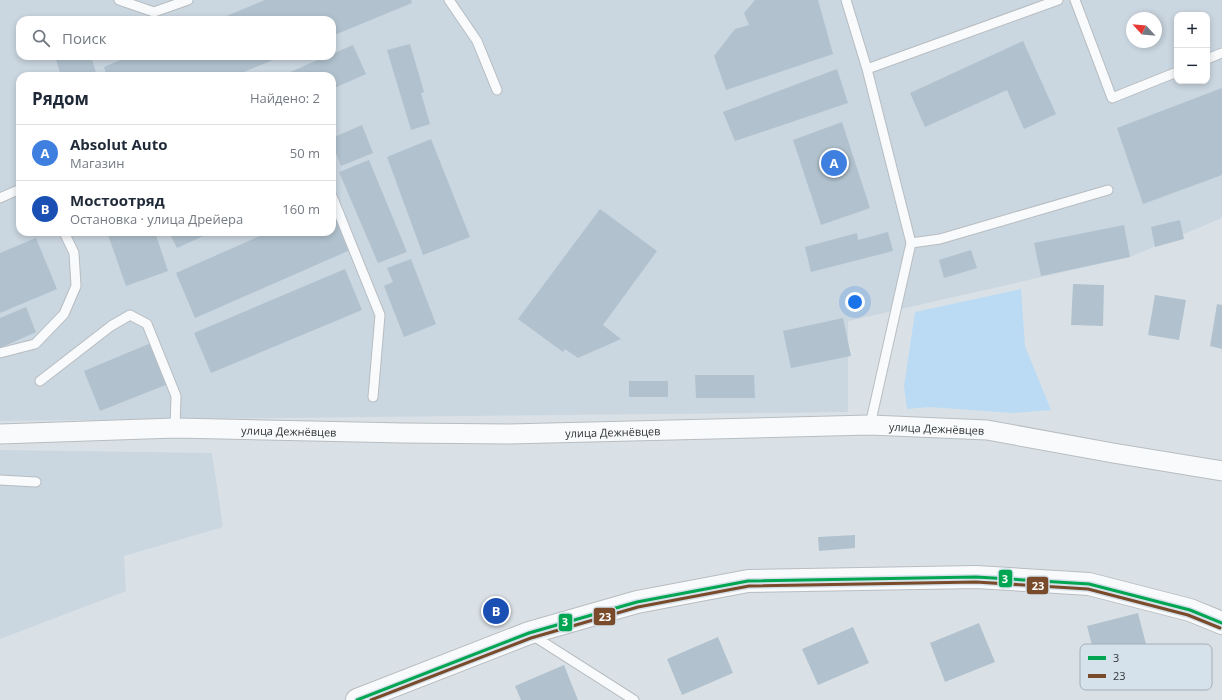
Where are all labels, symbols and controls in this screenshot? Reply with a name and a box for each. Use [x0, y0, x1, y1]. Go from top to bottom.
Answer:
north arrow [1126, 12, 1162, 48]
map controls [1174, 12, 1210, 84]
button: + [1174, 12, 1210, 48]
search box [16, 16, 336, 60]
icon: search [30, 27, 52, 49]
text: Поиск [62, 28, 106, 48]
button: − [1174, 48, 1210, 84]
text: Рядом [32, 87, 89, 110]
text: Найдено: 2 [250, 89, 320, 107]
text: Absolut Auto [70, 134, 167, 154]
text: A [41, 144, 49, 162]
text: 50 m [290, 144, 320, 162]
pin: A [821, 148, 847, 178]
text: Магазин [70, 154, 125, 172]
text: Мостоотряд [70, 190, 165, 210]
text: B [41, 200, 49, 218]
text: 160 m [282, 200, 320, 218]
text: Остановка · улица Дрейера [70, 210, 243, 228]
your location [845, 292, 865, 312]
street label: улица Дежнёвцев [889, 418, 985, 437]
street label: улица Дежнёвцев [241, 422, 337, 439]
street label: улица Дежнёвцев [565, 423, 661, 440]
line badge: 3 [998, 569, 1013, 588]
text: 3 [1002, 571, 1008, 586]
line badge: 23 [1026, 576, 1049, 595]
text: 23 [1032, 578, 1044, 593]
pin: B [483, 596, 509, 626]
line badge: 23 [593, 607, 616, 626]
text: 23 [599, 609, 611, 624]
line badge: 3 [558, 613, 573, 632]
text: 3 [562, 614, 568, 629]
legend [1080, 644, 1212, 690]
text: 3 [1113, 650, 1119, 665]
text: 23 [1113, 668, 1126, 683]

